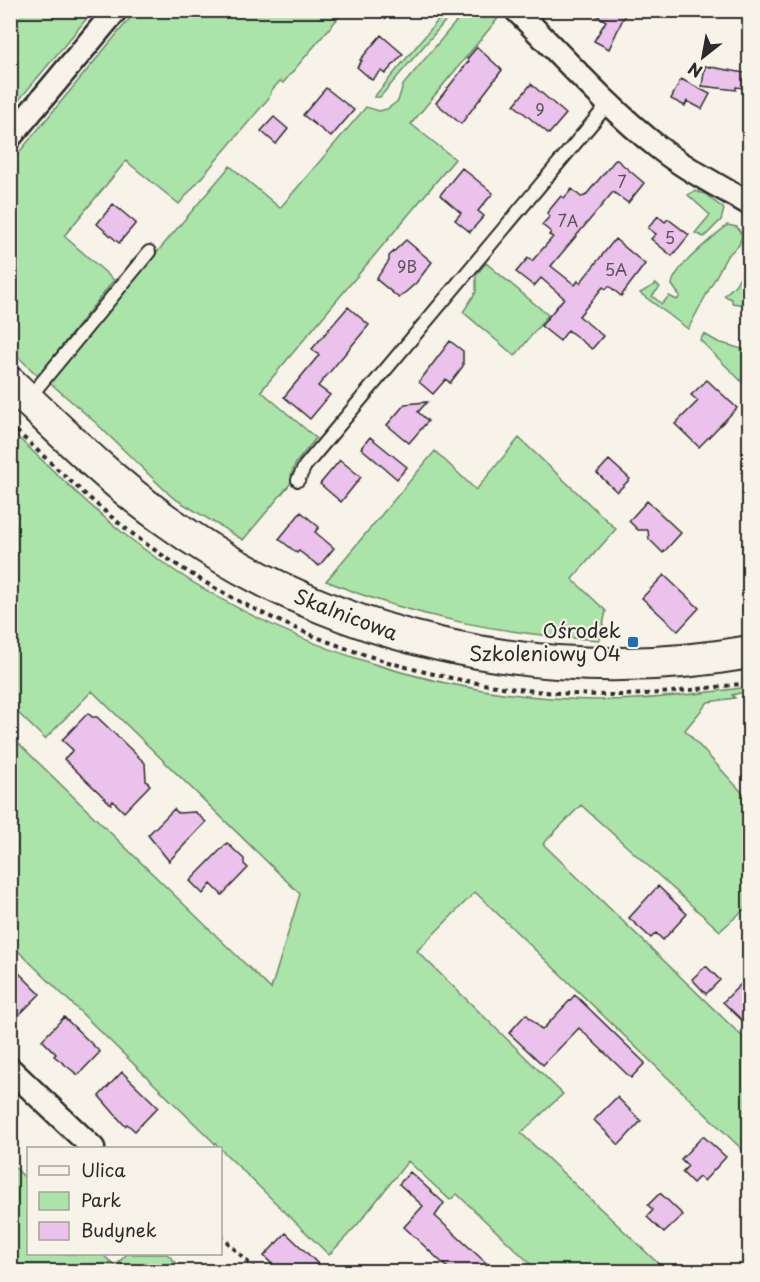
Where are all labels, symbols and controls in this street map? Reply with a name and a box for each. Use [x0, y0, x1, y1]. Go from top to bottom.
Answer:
north arrow [673, 27, 733, 87]
text: N [683, 57, 706, 84]
house number: 9 [535, 97, 545, 121]
house number: 7 [617, 169, 627, 193]
house number: 7A [558, 208, 579, 232]
house number: 5 [665, 225, 675, 249]
house number: 9B [397, 254, 417, 278]
house number: 5A [605, 257, 627, 281]
street label: Skalnicowa [290, 580, 403, 648]
place label: Ośrodek Szkoleniowy 04 [469, 615, 621, 668]
marker: Ośrodek Szkoleniowy 04 [626, 635, 640, 649]
legend [27, 1147, 222, 1255]
text: Ulica [81, 1156, 126, 1183]
text: Park [81, 1186, 121, 1213]
text: Budynek [81, 1216, 157, 1243]

